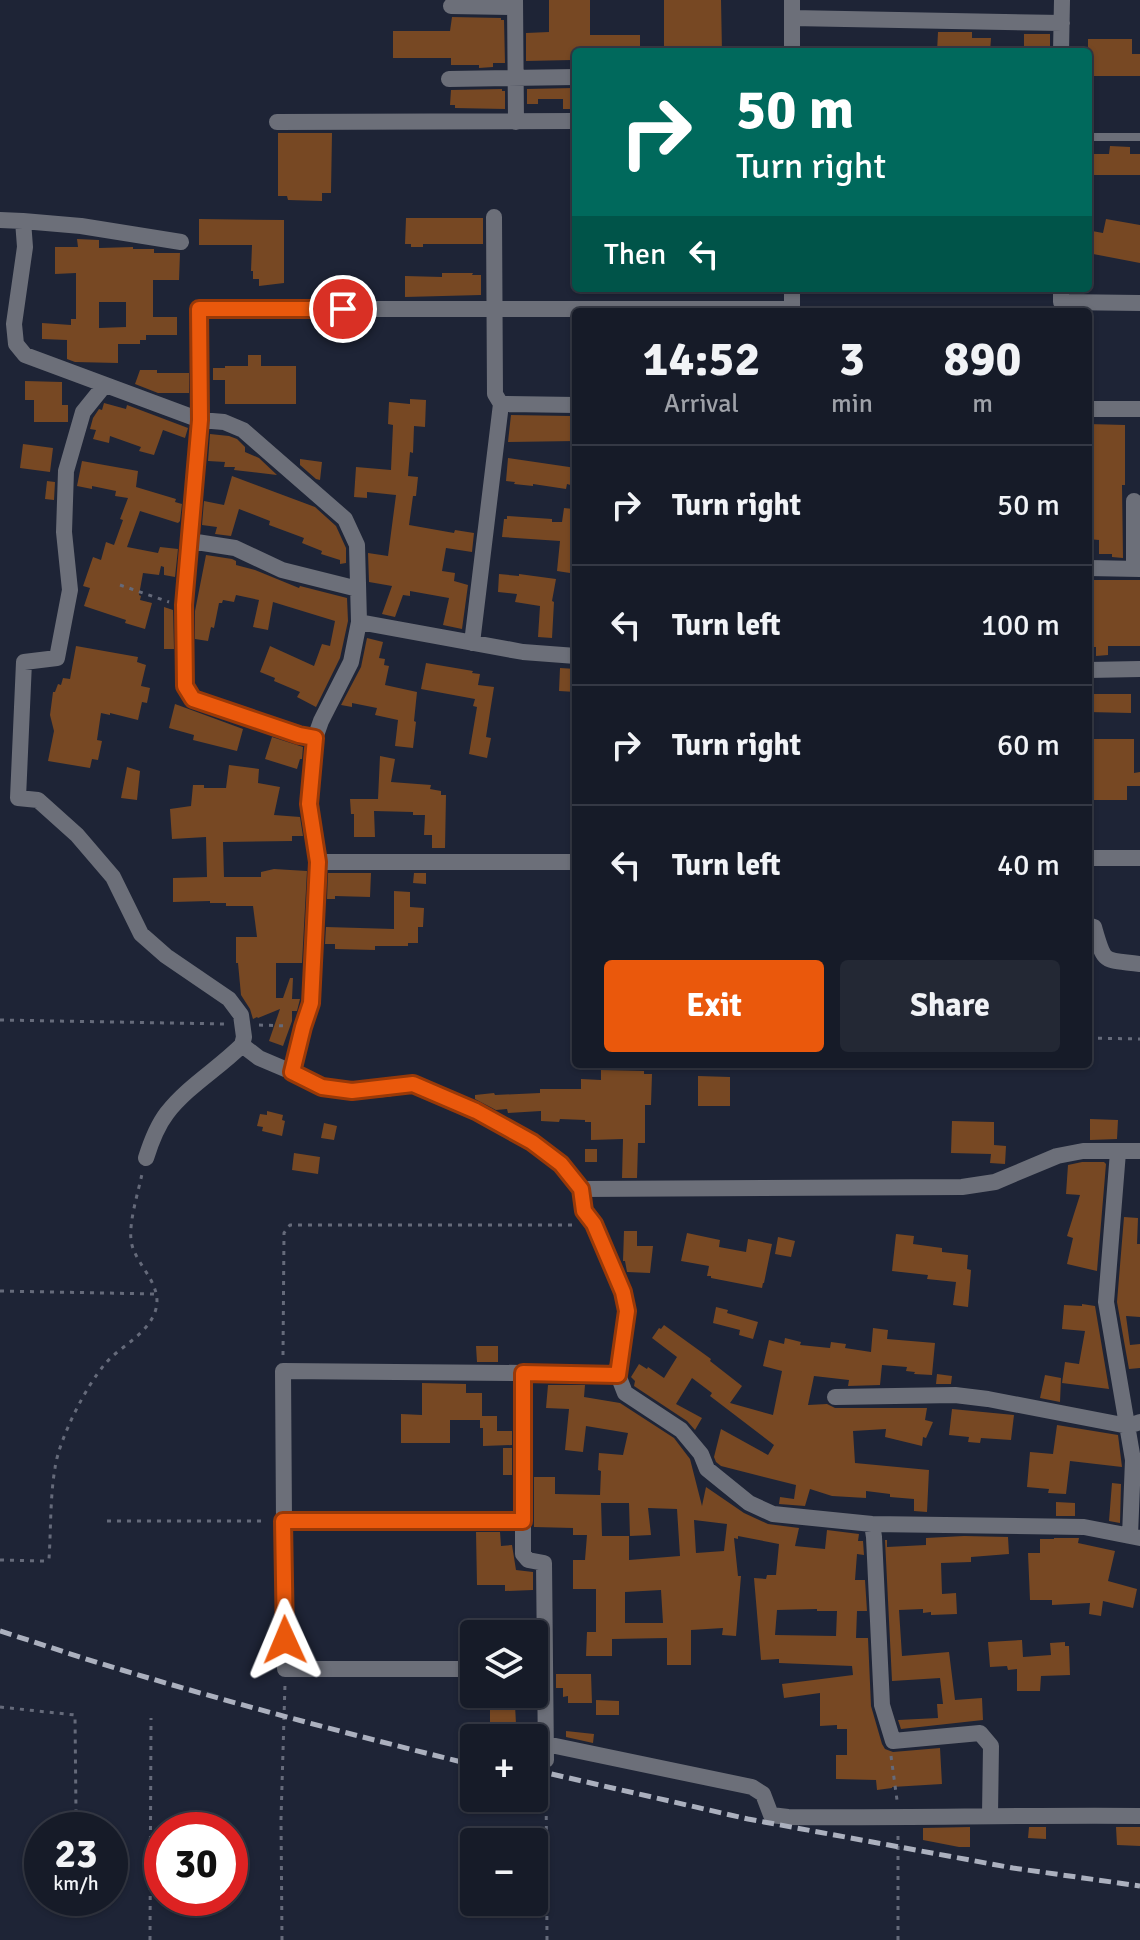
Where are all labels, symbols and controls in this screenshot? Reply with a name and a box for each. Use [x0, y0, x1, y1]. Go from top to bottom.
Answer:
text: 50 m [736, 75, 854, 144]
icon: right [604, 80, 708, 184]
text: Turn right [736, 144, 886, 189]
icon: left [682, 232, 726, 276]
text: Then [604, 236, 666, 273]
pin [309, 275, 377, 343]
icon: arrive [321, 287, 365, 331]
text: 14:52 [643, 330, 760, 389]
text: 3 [839, 330, 865, 389]
text: 890 [944, 330, 1021, 389]
text: Arrival [664, 388, 739, 420]
text: min [831, 388, 873, 420]
text: m [972, 388, 993, 420]
icon: right [604, 483, 648, 527]
text: Turn right [672, 487, 801, 524]
text: 50 m [997, 487, 1060, 524]
icon: left [604, 603, 648, 647]
text: Turn left [672, 607, 781, 644]
text: 100 m [981, 607, 1060, 644]
icon: right [604, 723, 648, 767]
text: Turn right [672, 727, 801, 764]
text: 60 m [997, 727, 1060, 764]
icon: left [604, 843, 648, 887]
text: Turn left [672, 847, 781, 884]
text: 40 m [997, 847, 1060, 884]
button: Exit [604, 960, 824, 1052]
button: Share [840, 960, 1060, 1052]
position arrow [243, 1598, 327, 1682]
map controls [460, 1620, 548, 1916]
button: layers [460, 1620, 548, 1708]
button: + [460, 1724, 548, 1812]
speed limit sign: 30 [144, 1812, 248, 1916]
button: − [460, 1828, 548, 1916]
text: 23 [54, 1829, 98, 1879]
text: km/h [53, 1871, 99, 1896]

